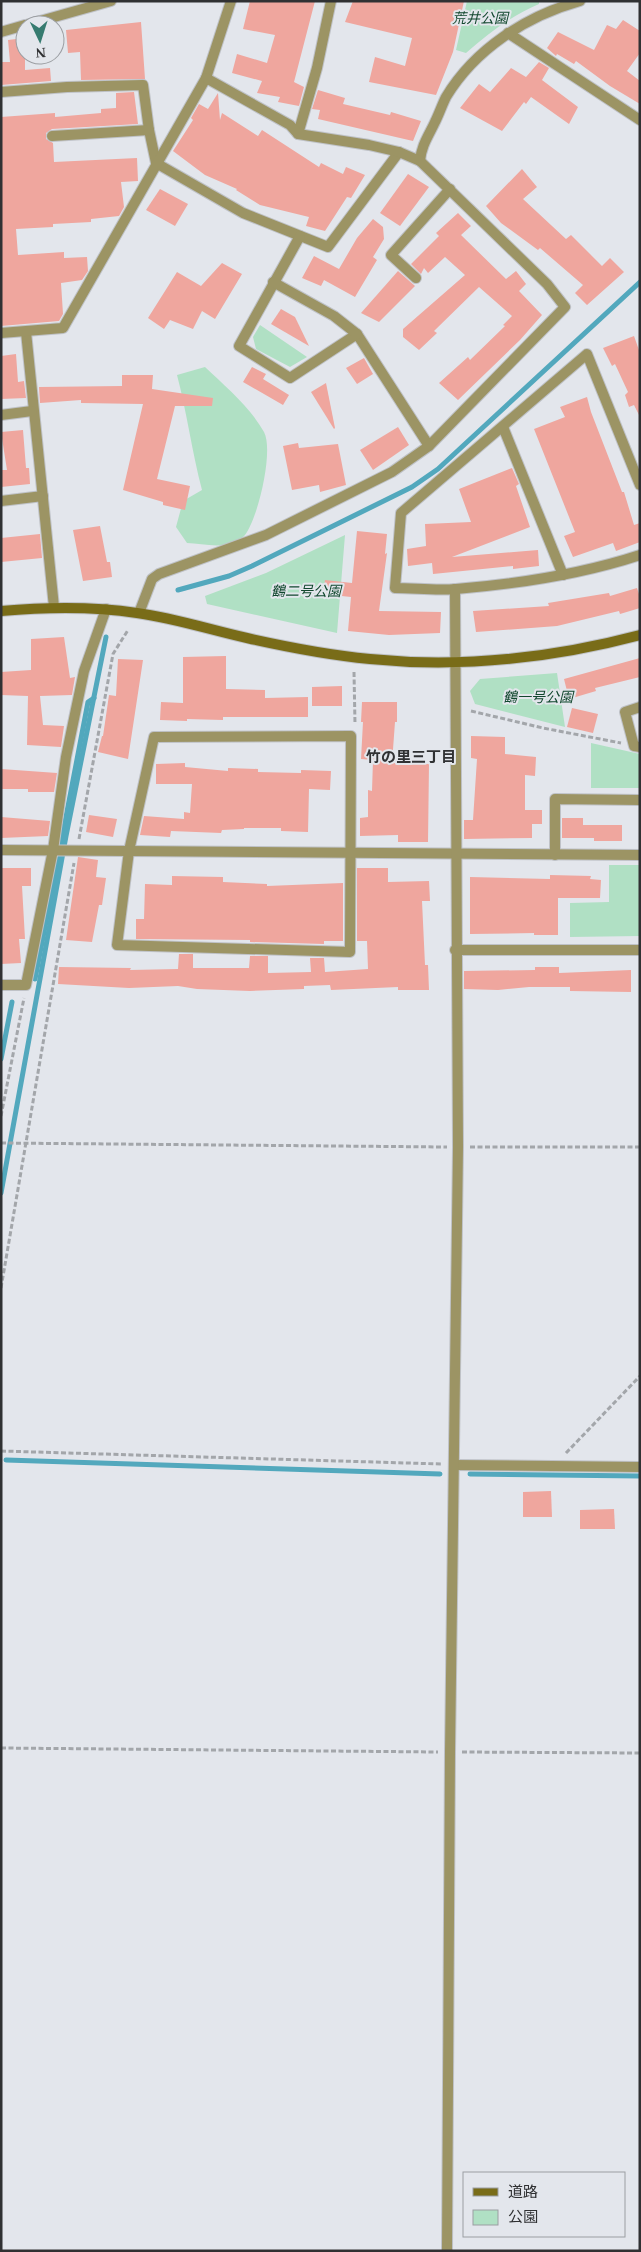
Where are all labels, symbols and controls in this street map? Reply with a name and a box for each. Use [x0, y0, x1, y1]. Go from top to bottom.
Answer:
park label: 荒井公園 [452, 11, 510, 26]
north arrow [15, 15, 65, 65]
text: N [35, 45, 46, 60]
park label: 鶴二号公園 [271, 584, 343, 599]
park label: 鶴一号公園 [503, 690, 575, 705]
district label: 竹の里三丁目 [366, 749, 456, 765]
legend [463, 2172, 626, 2237]
text: 道路 [508, 2184, 538, 2200]
text: 公園 [508, 2209, 538, 2225]

